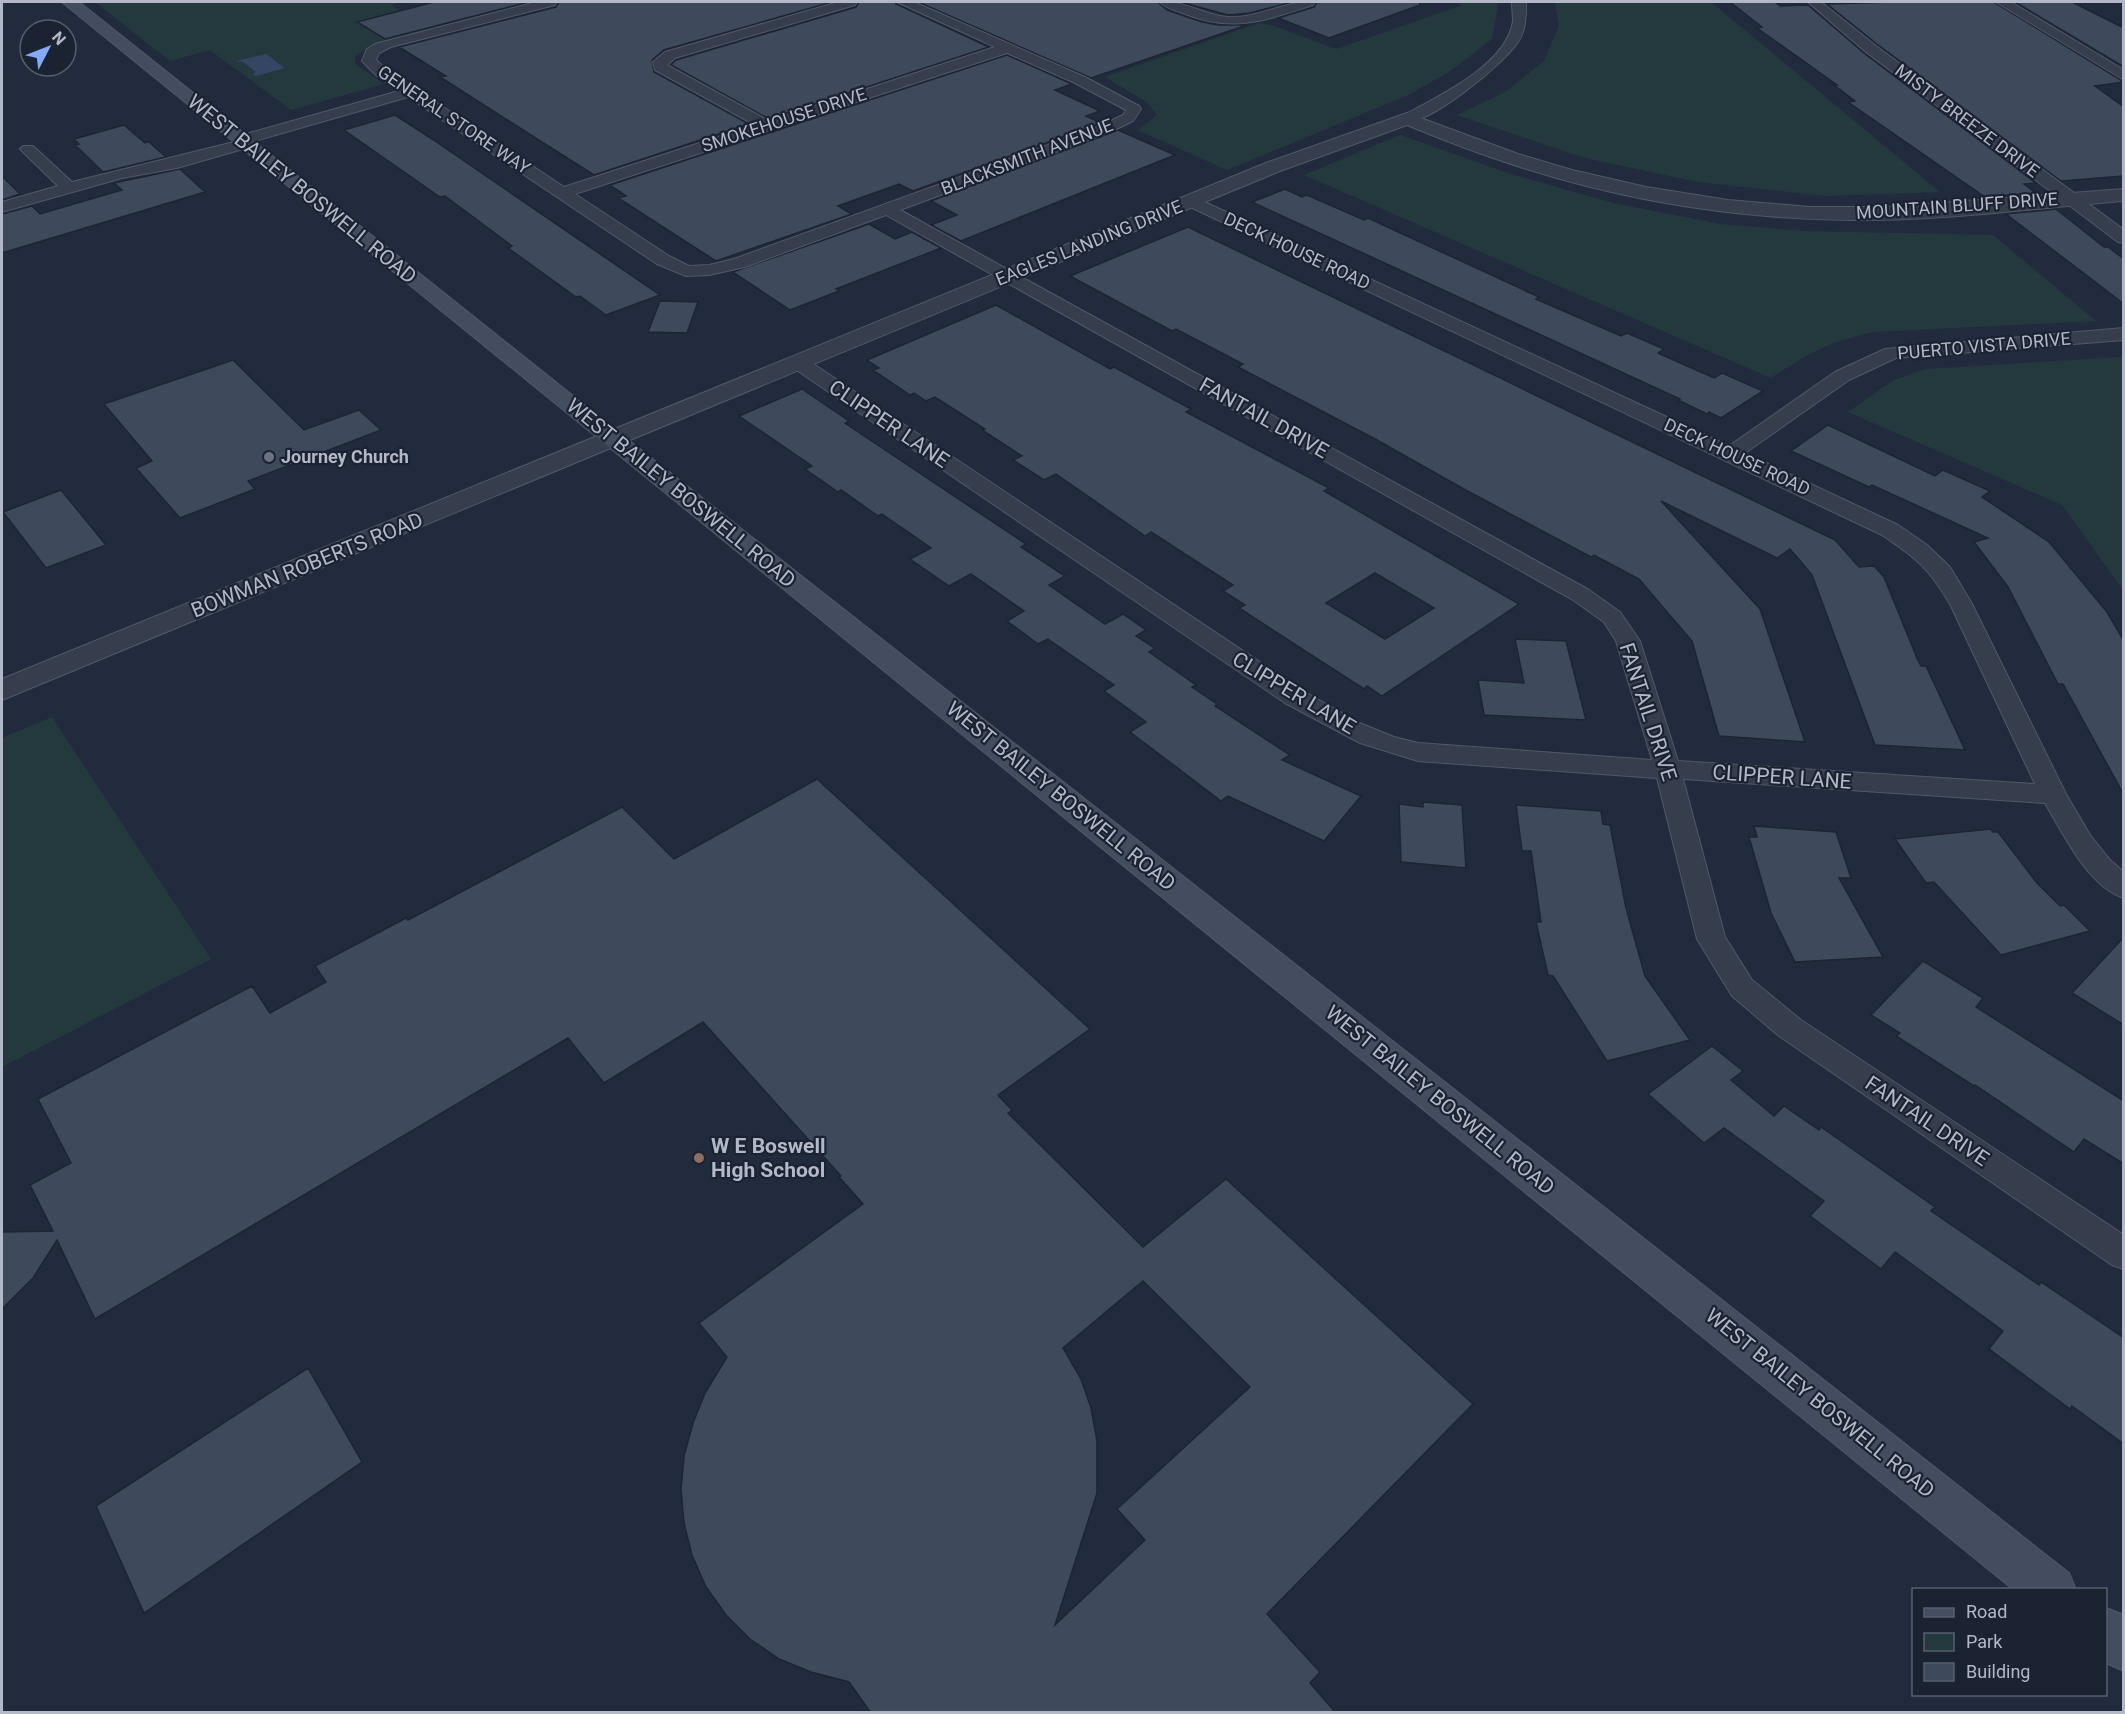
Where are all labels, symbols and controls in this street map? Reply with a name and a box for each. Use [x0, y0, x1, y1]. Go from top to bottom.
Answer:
north arrow [18, 18, 78, 78]
text: N [48, 28, 70, 49]
street label: MISTY BREEZE DRIVE [1891, 59, 2044, 182]
street label: GENERAL STORE WAY [374, 61, 535, 179]
street label: SMOKEHOUSE DRIVE [699, 83, 869, 156]
street label: WEST BAILEY BOSWELL ROAD [183, 89, 421, 289]
street label: BLACKSMITH AVENUE [938, 114, 1116, 199]
street label: MOUNTAIN BLUFF DRIVE [1855, 188, 2059, 223]
street label: EAGLES LANDING DRIVE [992, 195, 1185, 290]
street label: DECK HOUSE ROAD [1221, 208, 1374, 294]
street label: PUERTO VISTA DRIVE [1896, 327, 2071, 364]
street label: FANTAIL DRIVE [1195, 373, 1333, 463]
street label: CLIPPER LANE [825, 375, 954, 473]
street label: WEST BAILEY BOSWELL ROAD [562, 393, 800, 593]
street label: DECK HOUSE ROAD [1661, 414, 1814, 500]
place label: Journey Church [281, 446, 409, 467]
marker: Journey Church [262, 450, 276, 464]
street label: BOWMAN ROBERTS ROAD [188, 507, 426, 623]
street label: FANTAIL DRIVE [1614, 640, 1682, 784]
street label: CLIPPER LANE [1228, 647, 1360, 739]
street label: WEST BAILEY BOSWELL ROAD [942, 696, 1180, 896]
street label: CLIPPER LANE [1712, 760, 1852, 794]
street label: WEST BAILEY BOSWELL ROAD [1321, 1000, 1559, 1200]
street label: FANTAIL DRIVE [1861, 1071, 1993, 1171]
place label: W E Boswell High School [711, 1134, 826, 1182]
marker: W E Boswell High School [692, 1151, 706, 1165]
street label: WEST BAILEY BOSWELL ROAD [1701, 1303, 1939, 1503]
legend [1912, 1588, 2107, 1696]
text: Road [1966, 1601, 2007, 1622]
text: Park [1966, 1631, 2003, 1652]
text: Building [1966, 1661, 2030, 1682]

